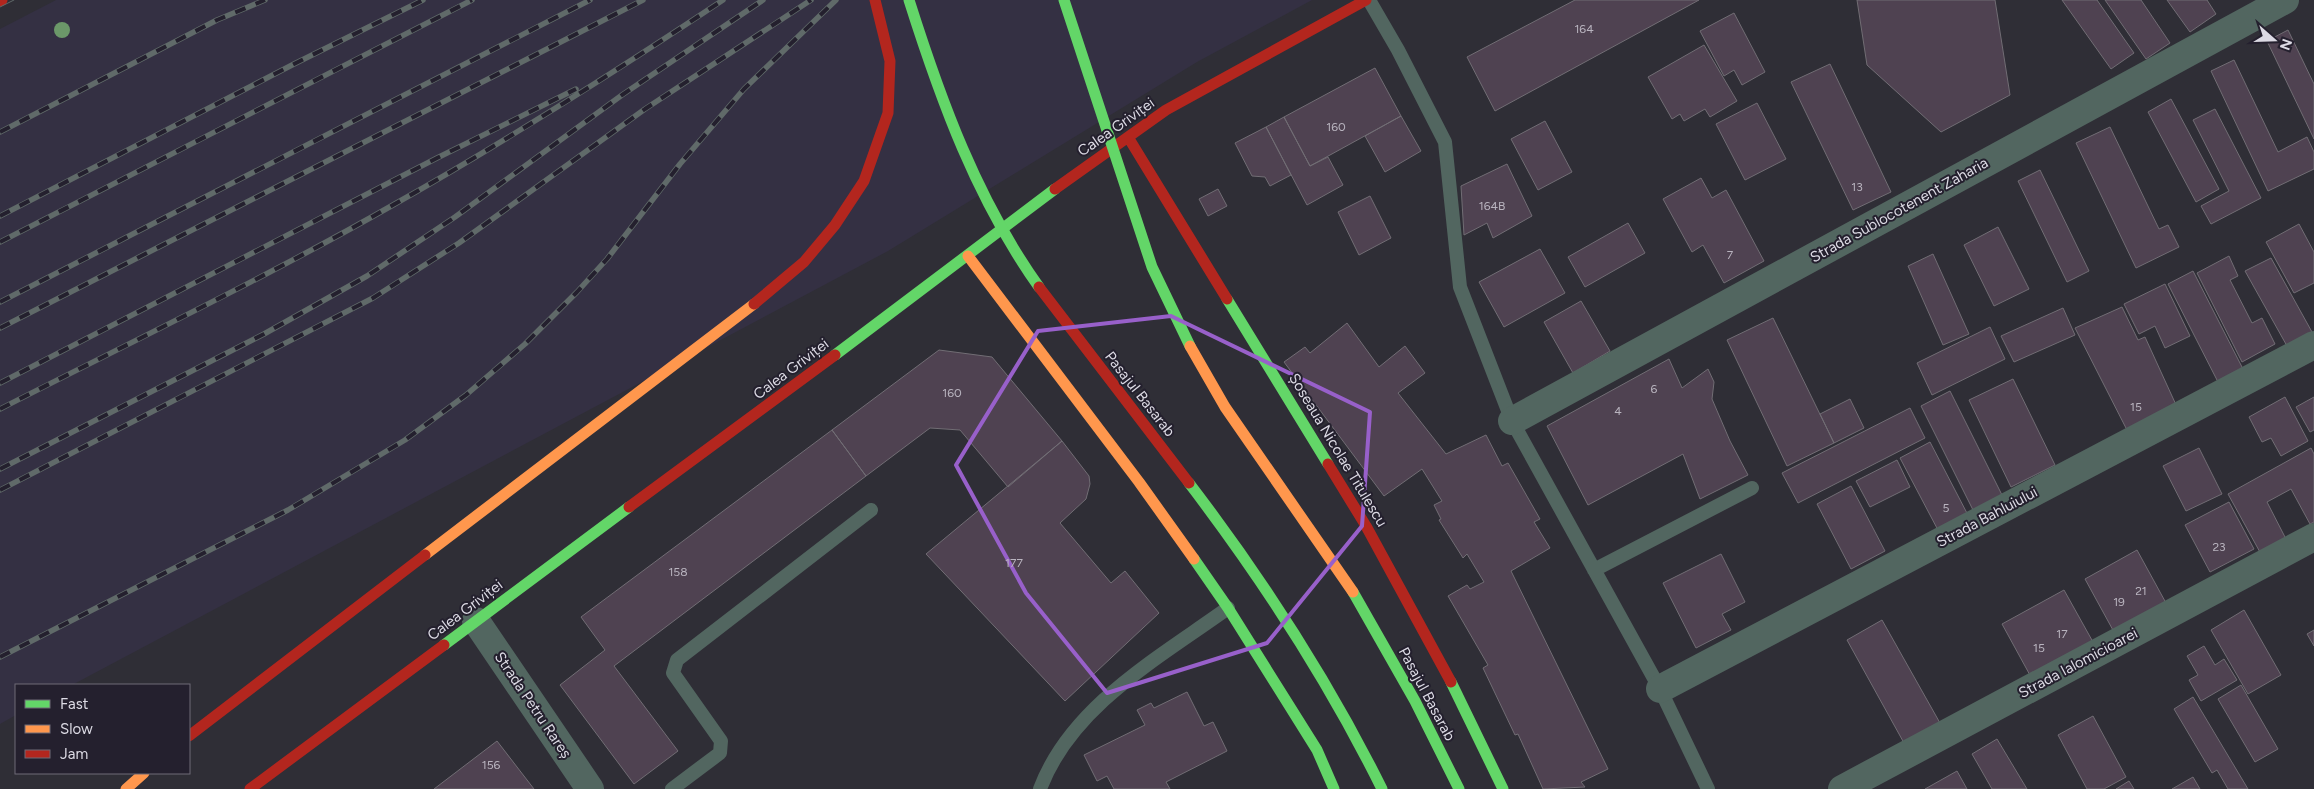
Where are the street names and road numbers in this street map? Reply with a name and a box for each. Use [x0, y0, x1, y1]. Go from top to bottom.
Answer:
street label: Calea Griviței [1074, 94, 1158, 160]
street label: Strada Sublocotenent Zaharia [1807, 154, 1991, 266]
street label: Calea Griviței [750, 335, 832, 403]
street label: Pasajul Basarab [1101, 348, 1179, 440]
street label: Șoseaua Nicolae Titulescu [1285, 370, 1391, 530]
street label: Strada Bahluiului [1934, 483, 2040, 551]
street label: Calea Griviței [424, 576, 506, 644]
street label: Strada Ialomicioarei [2015, 624, 2141, 702]
street label: Pasajul Basarab [1395, 644, 1459, 744]
street label: Strada Petru Rareș [491, 648, 575, 762]

